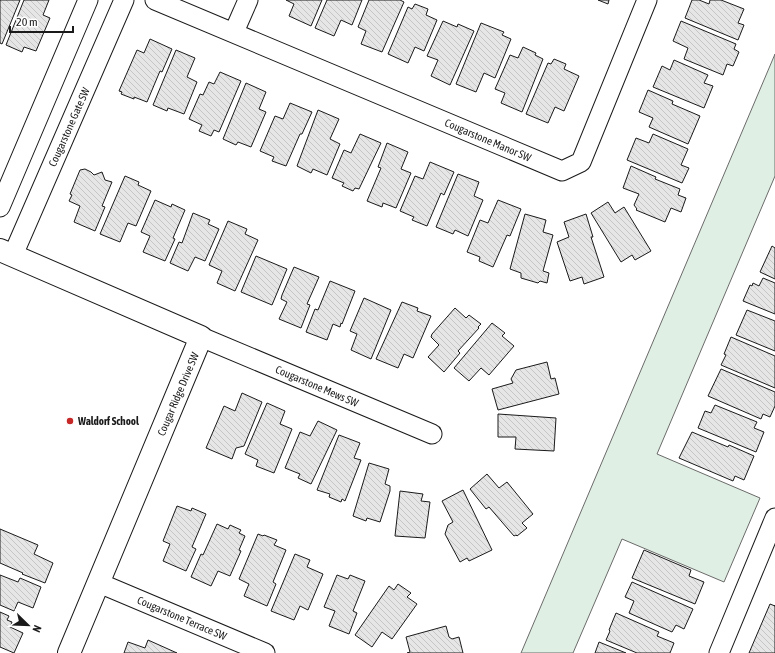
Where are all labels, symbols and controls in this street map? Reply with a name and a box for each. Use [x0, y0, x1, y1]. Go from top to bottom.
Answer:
scale bar [10, 8, 73, 34]
text: 20 m [16, 15, 38, 29]
street label: Cougarstone Gate SW [46, 86, 92, 168]
street label: Cougarstone Manor SW [443, 116, 533, 164]
street label: Cougar Ridge Drive SW [155, 350, 201, 438]
street label: Cougarstone Mews SW [274, 363, 360, 409]
place label: Waldorf School [77, 415, 140, 427]
marker: Waldorf School [65, 416, 75, 426]
street label: Cougarstone Terrace SW [135, 594, 229, 642]
north arrow [8, 605, 48, 645]
text: N [30, 624, 44, 634]

